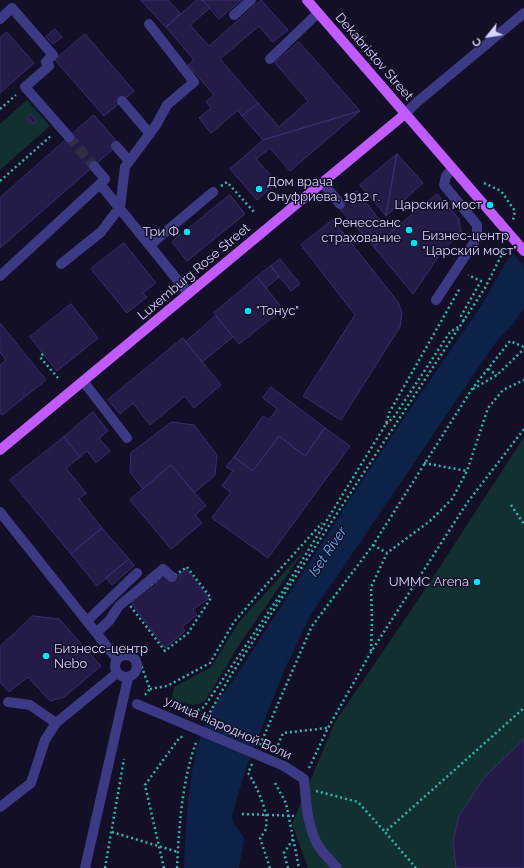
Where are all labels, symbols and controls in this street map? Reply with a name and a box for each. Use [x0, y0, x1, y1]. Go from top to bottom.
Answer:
street label: Dekabristov Street [332, 10, 416, 104]
north arrow [468, 16, 508, 56]
text: С [470, 36, 485, 49]
place label: Дом врача Онуфриева, 1912 г. [267, 174, 380, 205]
marker: Дом врача Онуфриева, 1912 г. [254, 184, 264, 194]
place label: Царский мост [395, 197, 482, 213]
marker: Царский мост [485, 200, 495, 210]
place label: Ренессанс страхование [321, 215, 401, 246]
street label: Luxemburg Rose Street [135, 220, 253, 324]
place label: Три Ф [143, 224, 179, 240]
marker: Ренессанс страхование [404, 225, 414, 235]
marker: Три Ф [182, 227, 192, 237]
place label: Бизнес-центр "Царский мост" [422, 228, 517, 259]
marker: Бизнес-центр "Царский мост" [409, 238, 419, 248]
place label: "Тонус" [256, 303, 299, 319]
marker: "Тонус" [243, 306, 253, 316]
water label: Iset River [305, 524, 351, 580]
place label: UMMC Arena [389, 574, 469, 590]
marker: UMMC Arena [472, 577, 482, 587]
place label: Бизнесс-центр Nebo [54, 641, 148, 672]
marker: Бизнесс-центр Nebo [41, 651, 51, 661]
street label: улица Народной Воли [162, 693, 294, 763]

